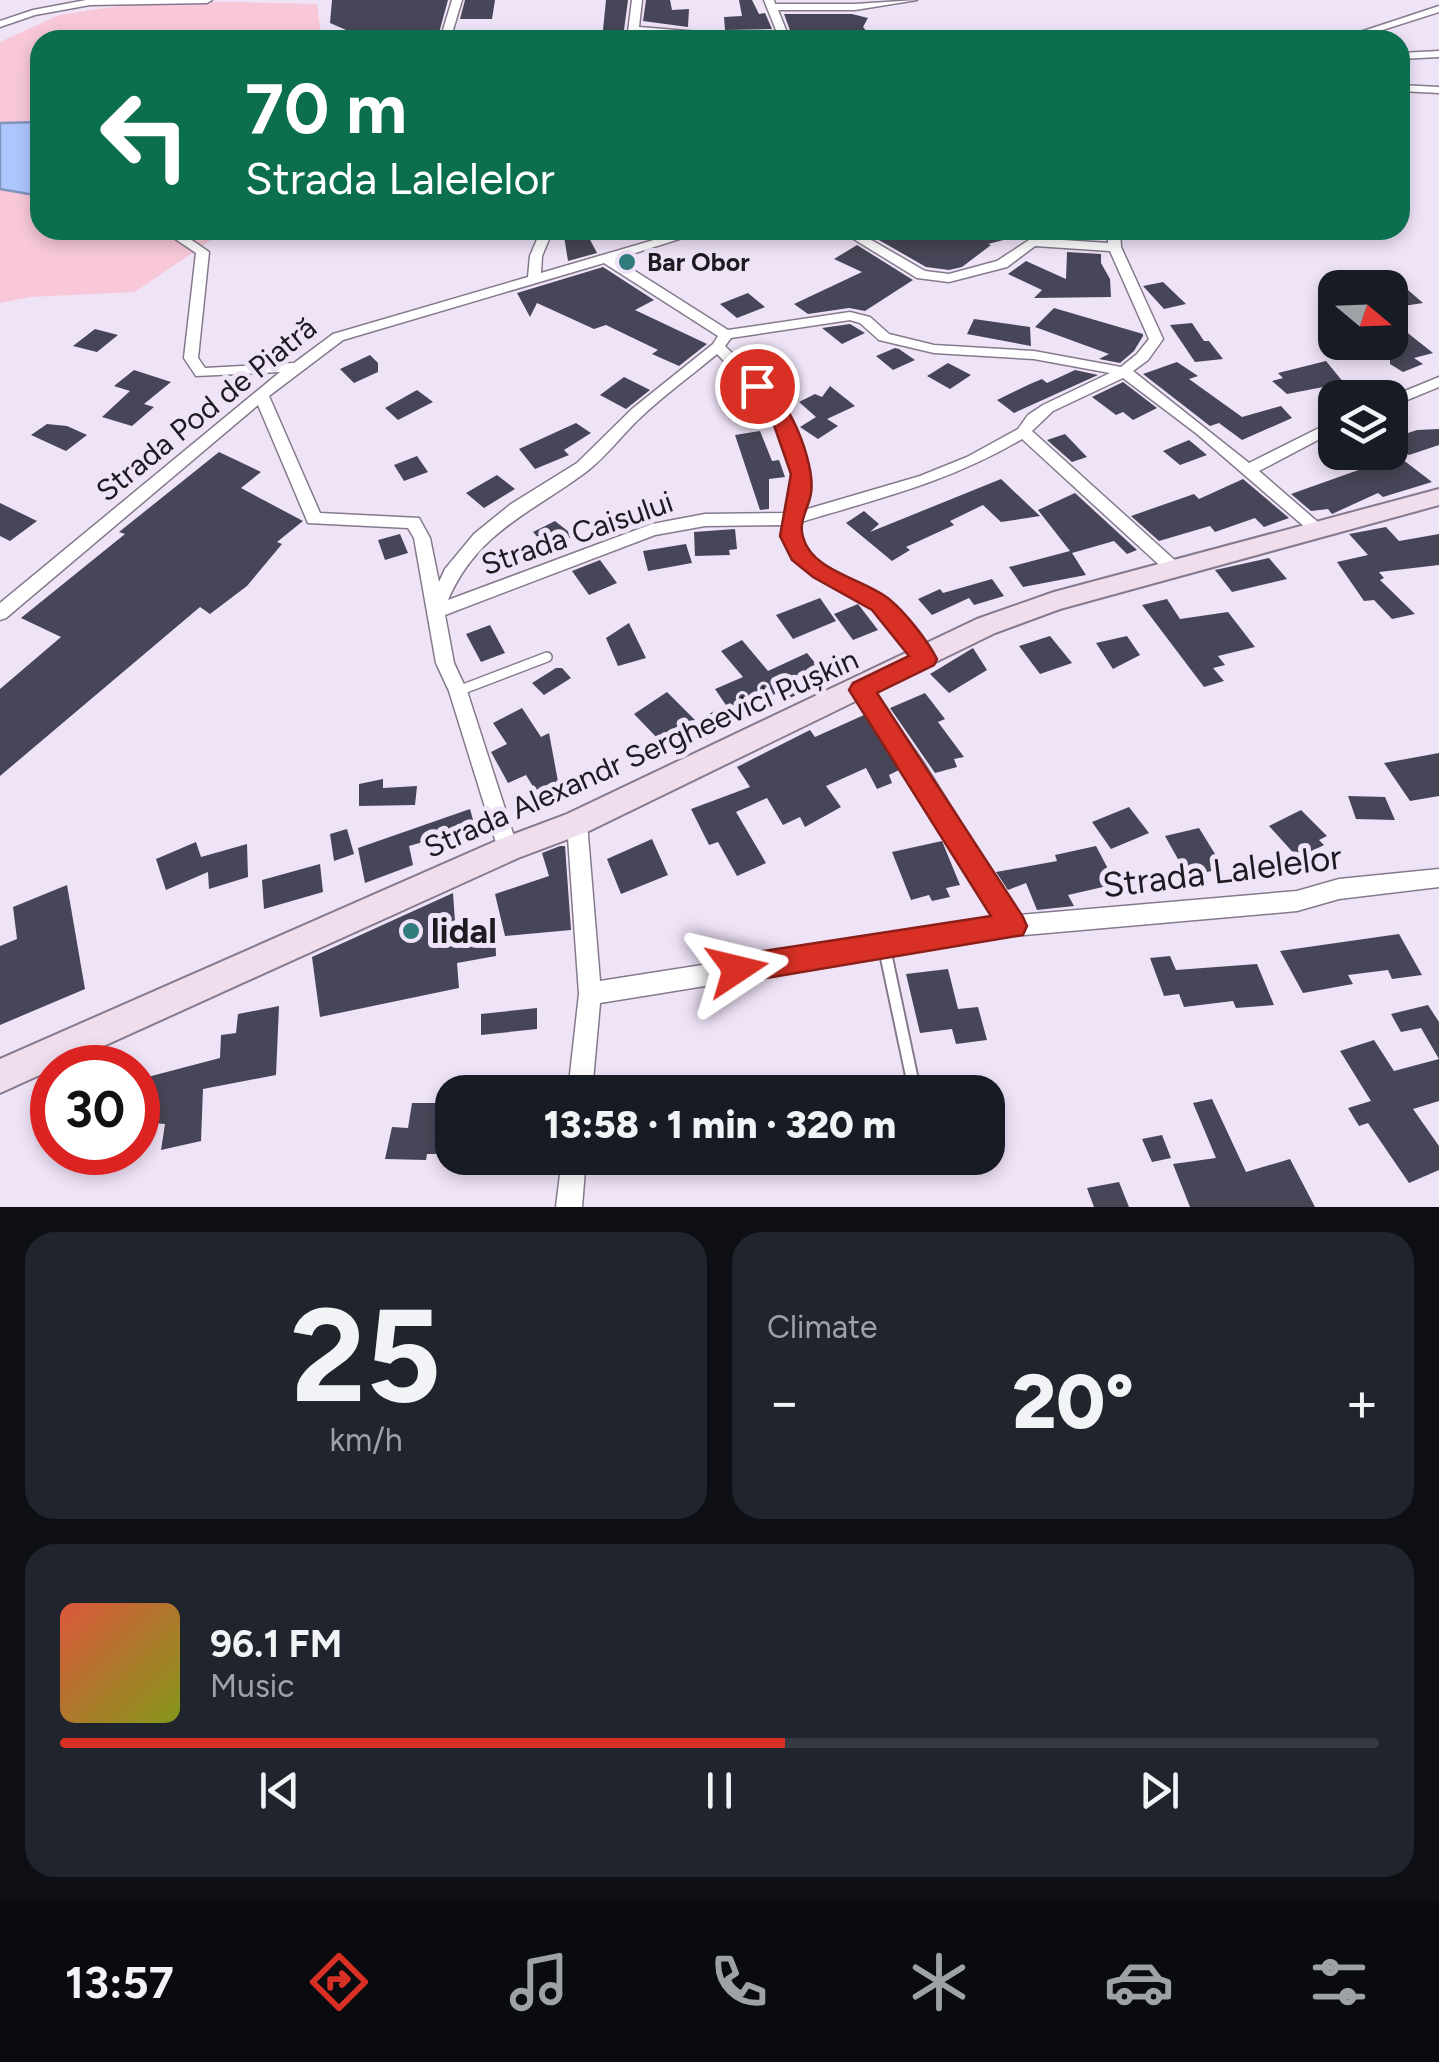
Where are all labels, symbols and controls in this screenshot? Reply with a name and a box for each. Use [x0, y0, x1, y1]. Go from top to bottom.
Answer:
text: 70 m [245, 66, 407, 151]
icon: left [80, 70, 210, 200]
text: Strada Lalelelor [245, 151, 555, 205]
place label: Bar Obor [647, 247, 750, 277]
marker: Bar Obor [616, 251, 638, 273]
north arrow [1318, 270, 1408, 360]
map controls [1318, 270, 1408, 470]
street label: Strada Pod de Piatră [88, 309, 324, 509]
pin [715, 344, 800, 429]
icon: arrive [730, 359, 785, 414]
button: layers [1318, 380, 1408, 470]
street label: Strada Caisului [476, 483, 678, 583]
street label: Strada Alexandr Sergheevici Pușkin [418, 640, 864, 866]
street label: Strada Lalelelor [1100, 835, 1344, 907]
place label: lidal [431, 910, 497, 952]
position arrow [685, 917, 789, 1021]
marker: lidal [400, 920, 422, 942]
speed limit sign: 30 [30, 1045, 160, 1175]
text: 13:58 · 1 min · 320 m [544, 1102, 896, 1148]
text: 25 [291, 1278, 441, 1434]
text: Climate [767, 1308, 878, 1346]
text: 20° [1012, 1357, 1134, 1447]
text: − [767, 1369, 801, 1435]
text: + [1345, 1369, 1379, 1435]
text: km/h [329, 1421, 403, 1459]
text: 96.1 FM [210, 1621, 342, 1667]
text: Music [210, 1667, 295, 1705]
icon: previous [252, 1763, 307, 1818]
icon: pause [692, 1763, 747, 1818]
icon: next [1132, 1763, 1187, 1818]
icon: directions [304, 1947, 374, 2017]
icon: music [504, 1947, 574, 2017]
icon: phone [704, 1947, 774, 2017]
icon: climate [904, 1947, 974, 2017]
icon: car [1104, 1947, 1174, 2017]
icon: filters [1304, 1947, 1374, 2017]
text: 13:57 [65, 1955, 174, 2009]

